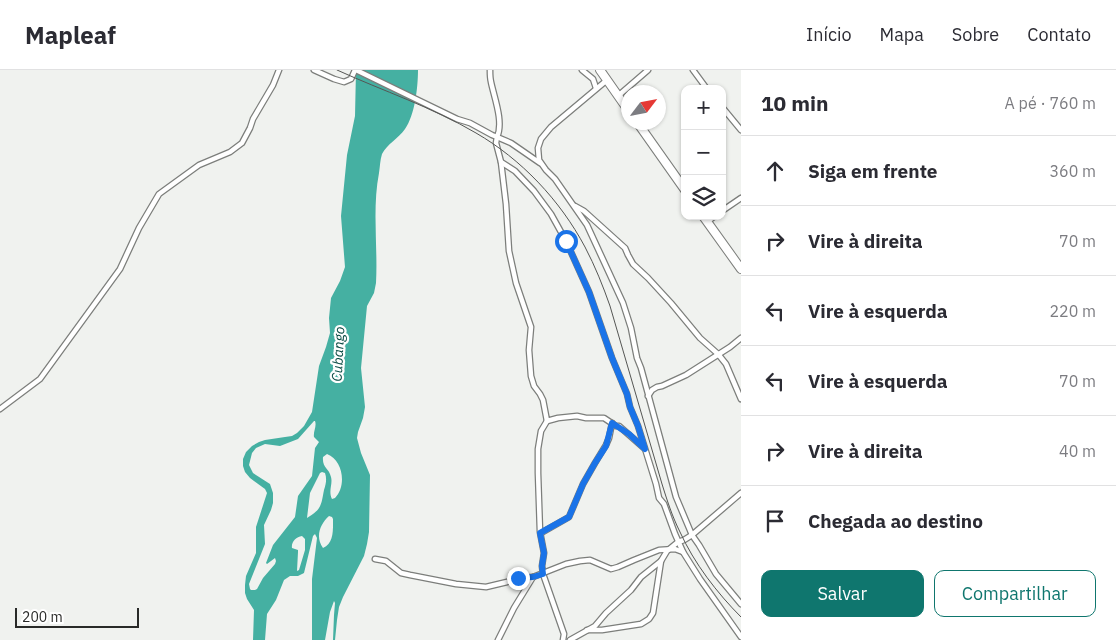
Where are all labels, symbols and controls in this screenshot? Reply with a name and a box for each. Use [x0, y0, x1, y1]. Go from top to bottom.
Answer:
text: Mapleaf [25, 19, 116, 51]
text: Início [806, 23, 852, 46]
text: Mapa [880, 23, 924, 46]
text: Sobre [952, 23, 999, 46]
text: Contato [1027, 23, 1091, 46]
north arrow [621, 85, 666, 130]
map controls [681, 85, 726, 220]
button: + [681, 85, 726, 130]
text: 10 min [761, 89, 828, 117]
text: A pé · 760 m [1005, 93, 1096, 113]
button: − [681, 130, 726, 175]
icon: ahead [761, 157, 789, 185]
text: Siga em frente [808, 159, 938, 183]
text: 360 m [1049, 161, 1096, 181]
button: layers [681, 175, 726, 220]
icon: right [761, 227, 789, 255]
text: Vire à direita [808, 229, 923, 253]
route start [555, 230, 578, 253]
text: 70 m [1059, 231, 1096, 251]
icon: left [761, 297, 789, 325]
text: Vire à esquerda [808, 299, 948, 323]
text: 220 m [1049, 301, 1096, 321]
water label: Cubango [328, 326, 348, 382]
icon: left [761, 367, 789, 395]
text: Vire à esquerda [808, 369, 948, 393]
text: 70 m [1059, 371, 1096, 391]
icon: right [761, 437, 789, 465]
text: Vire à direita [808, 439, 923, 463]
text: 40 m [1059, 441, 1096, 461]
icon: arrive [761, 507, 789, 535]
text: Chegada ao destino [808, 509, 983, 533]
route end [507, 567, 530, 590]
button: Salvar [761, 570, 924, 617]
button: Compartilhar [934, 570, 1096, 617]
scale bar [15, 605, 139, 628]
text: 200 m [22, 608, 63, 626]

